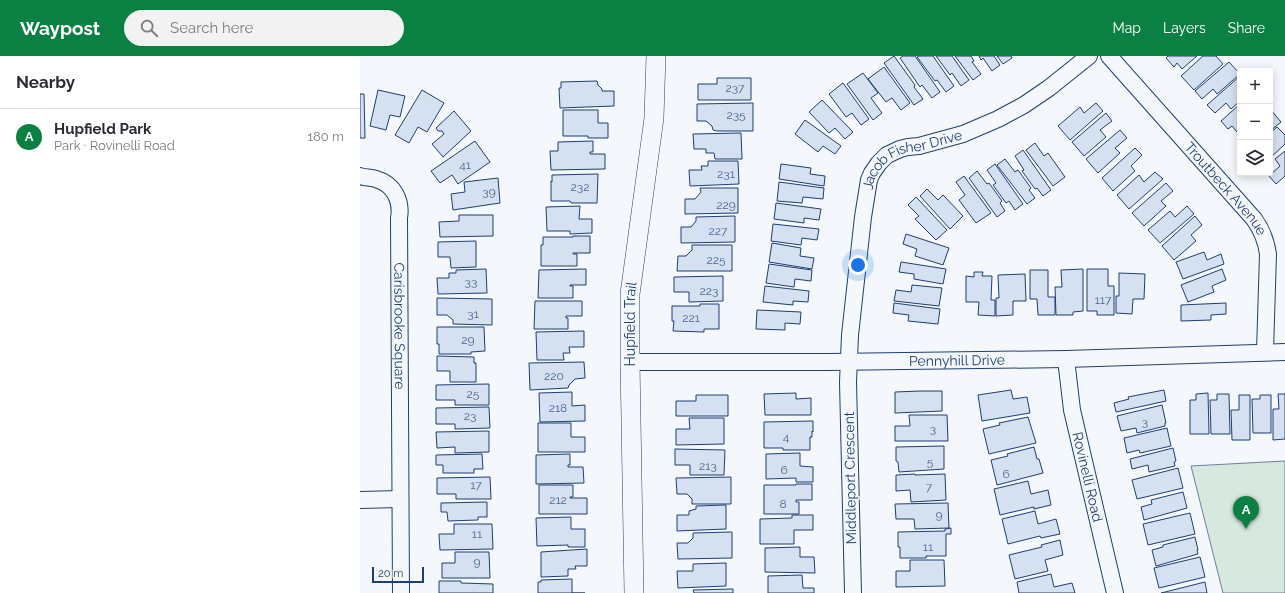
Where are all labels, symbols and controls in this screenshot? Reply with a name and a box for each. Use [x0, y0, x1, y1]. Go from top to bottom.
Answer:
search box [124, 10, 404, 46]
text: Waypost [20, 17, 100, 39]
icon: search [138, 17, 160, 39]
text: Search here [170, 19, 253, 37]
text: Map [1113, 20, 1141, 36]
text: Layers [1163, 20, 1206, 36]
text: Share [1228, 20, 1265, 36]
map controls [1237, 68, 1273, 176]
button: + [1237, 68, 1273, 104]
text: Nearby [16, 72, 75, 92]
house number: 237 [725, 81, 745, 95]
button: − [1237, 104, 1273, 140]
house number: 235 [726, 108, 746, 122]
text: Hupfield Park [54, 120, 151, 138]
street label: Jacob Fisher Drive [860, 127, 964, 191]
text: A [25, 129, 33, 144]
text: 180 m [308, 129, 344, 144]
text: Park · Rovinelli Road [54, 138, 175, 153]
street label: Troutbeck Avenue [1182, 139, 1270, 238]
button: layers [1237, 140, 1273, 176]
house number: 41 [459, 158, 471, 172]
house number: 231 [717, 167, 735, 181]
house number: 232 [571, 180, 589, 194]
house number: 39 [482, 185, 496, 199]
house number: 229 [716, 198, 736, 212]
house number: 227 [709, 224, 728, 238]
house number: 225 [706, 253, 726, 267]
your location [848, 255, 868, 275]
street label: Carisbrooke Square [391, 262, 408, 389]
house number: 33 [465, 275, 477, 289]
street label: Hupfield Trail [622, 280, 640, 366]
house number: 223 [700, 284, 718, 298]
house number: 117 [1095, 293, 1112, 307]
house number: 31 [467, 307, 479, 321]
house number: 221 [682, 311, 700, 325]
house number: 29 [461, 333, 475, 347]
street label: Pennyhill Drive [909, 352, 1005, 369]
house number: 220 [544, 369, 564, 383]
house number: 25 [467, 387, 480, 401]
house number: 218 [549, 401, 567, 415]
house number: 23 [464, 409, 476, 423]
street label: Middleport Crescent [841, 411, 859, 545]
house number: 3 [1142, 415, 1148, 429]
house number: 3 [930, 422, 936, 436]
house number: 4 [783, 430, 790, 444]
street label: Rovinelli Road [1069, 430, 1106, 523]
house number: 5 [927, 455, 934, 469]
house number: 213 [699, 459, 717, 473]
house number: 6 [780, 463, 788, 477]
house number: 6 [1002, 467, 1010, 481]
house number: 17 [470, 478, 482, 492]
house number: 7 [926, 480, 933, 494]
house number: 212 [549, 493, 567, 507]
pin: A [1233, 496, 1259, 529]
house number: 8 [779, 497, 787, 511]
house number: 9 [935, 508, 943, 522]
house number: 11 [472, 527, 482, 541]
house number: 11 [923, 540, 933, 554]
house number: 9 [473, 555, 481, 569]
scale bar [372, 565, 424, 584]
text: 20 m [378, 567, 403, 580]

